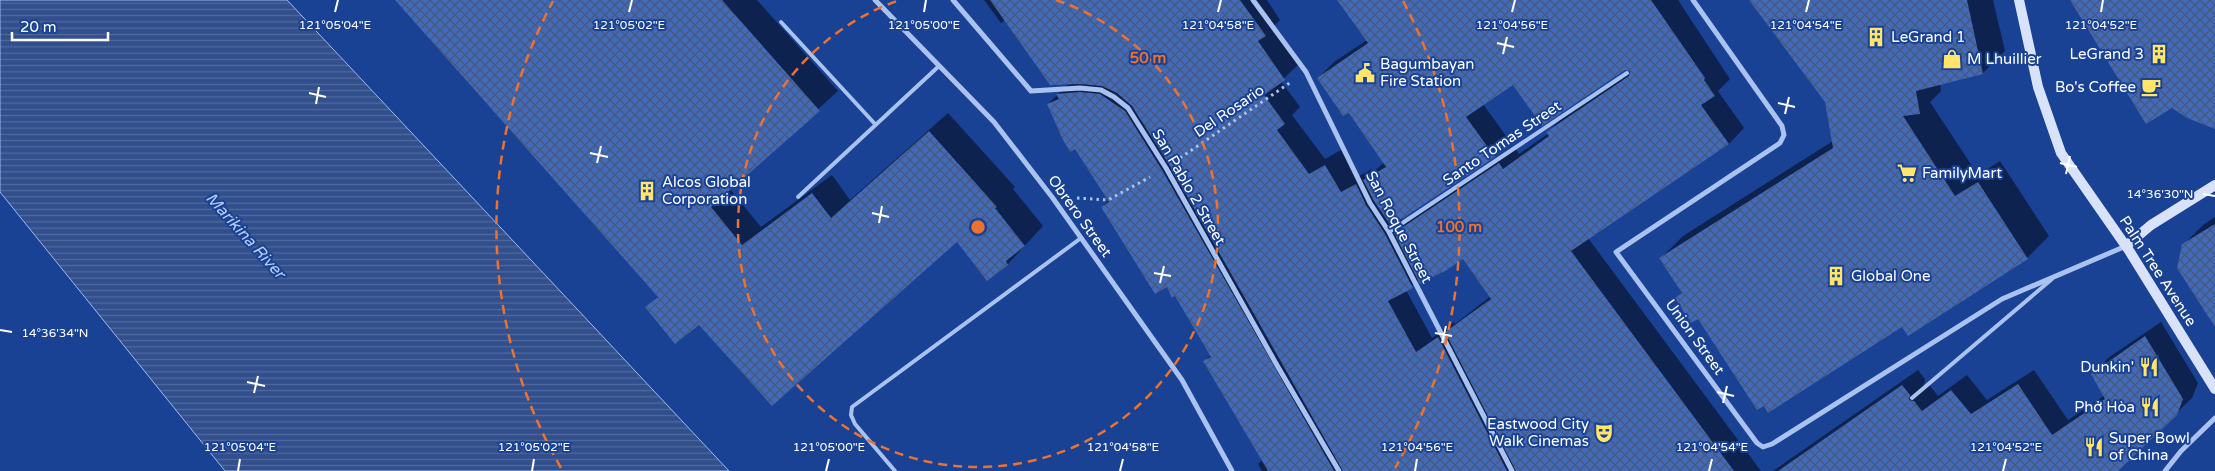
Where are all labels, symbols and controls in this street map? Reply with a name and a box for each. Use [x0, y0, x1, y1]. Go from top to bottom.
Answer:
scale bar [12, 10, 109, 42]
text: 20 m [20, 18, 57, 36]
text: 121°05'04"E [299, 18, 372, 32]
text: 121°05'02"E [593, 18, 666, 32]
text: 121°05'00"E [888, 18, 961, 32]
text: 121°04'58"E [1182, 18, 1255, 32]
text: 121°04'56"E [1476, 18, 1549, 32]
text: 121°04'54"E [1770, 18, 1843, 32]
text: 121°04'52"E [2065, 18, 2138, 32]
building icon: LeGrand 1 [1865, 26, 1887, 48]
place label: LeGrand 1 [1891, 28, 1966, 46]
building icon: LeGrand 3 [2148, 43, 2170, 65]
place label: LeGrand 3 [2069, 45, 2144, 63]
shop icon: M Lhuillier [1941, 48, 1963, 70]
text: 50 m [1130, 49, 1166, 67]
place label: M Lhuillier [1967, 50, 2042, 68]
place label: Bagumbayan Fire Station [1380, 55, 1475, 90]
public building icon: Bagumbayan Fire Station [1354, 62, 1376, 84]
cafe icon: Bo's Coffee [2140, 76, 2162, 98]
place label: Bo's Coffee [2055, 78, 2136, 96]
street label: Del Rosario [1190, 81, 1268, 141]
street label: Santo Tomas Street [1439, 97, 1565, 189]
street label: San Pablo 2 Street [1148, 126, 1230, 249]
supermarket icon: FamilyMart [1896, 162, 1918, 184]
place label: FamilyMart [1922, 164, 2002, 182]
street label: San Roque Street [1362, 168, 1436, 286]
street label: Obrero Street [1044, 171, 1116, 261]
place label: Alcos Global Corporation [662, 173, 751, 208]
building icon: Alcos Global Corporation [636, 180, 658, 202]
text: 14°36'30"N [2127, 187, 2194, 201]
water label: Marikina River [201, 188, 290, 284]
street label: Palm Tree Avenue [2116, 212, 2200, 330]
centre of rings [969, 218, 987, 236]
text: 100 m [1436, 218, 1482, 236]
building icon: Global One [1825, 265, 1847, 287]
place label: Global One [1851, 267, 1930, 285]
street label: Union Street [1662, 296, 1729, 379]
text: 14°36'34"N [22, 326, 89, 340]
restaurant icon: Dunkin' [2138, 356, 2160, 378]
place label: Dunkin' [2080, 358, 2134, 376]
restaurant icon: Phở Hòa [2139, 396, 2161, 418]
place label: Phở Hòa [2074, 398, 2135, 416]
place label: Eastwood City Walk Cinemas [1487, 415, 1589, 450]
theatre icon: Eastwood City Walk Cinemas [1593, 422, 1615, 444]
place label: Super Bowl of China [2109, 429, 2190, 464]
restaurant icon: Super Bowl of China [2083, 436, 2105, 458]
text: 121°05'04"E [204, 440, 277, 454]
text: 121°05'02"E [498, 440, 571, 454]
text: 121°05'00"E [793, 440, 866, 454]
text: 121°04'58"E [1087, 440, 1160, 454]
text: 121°04'56"E [1381, 440, 1454, 454]
text: 121°04'54"E [1676, 440, 1749, 454]
text: 121°04'52"E [1970, 440, 2043, 454]

